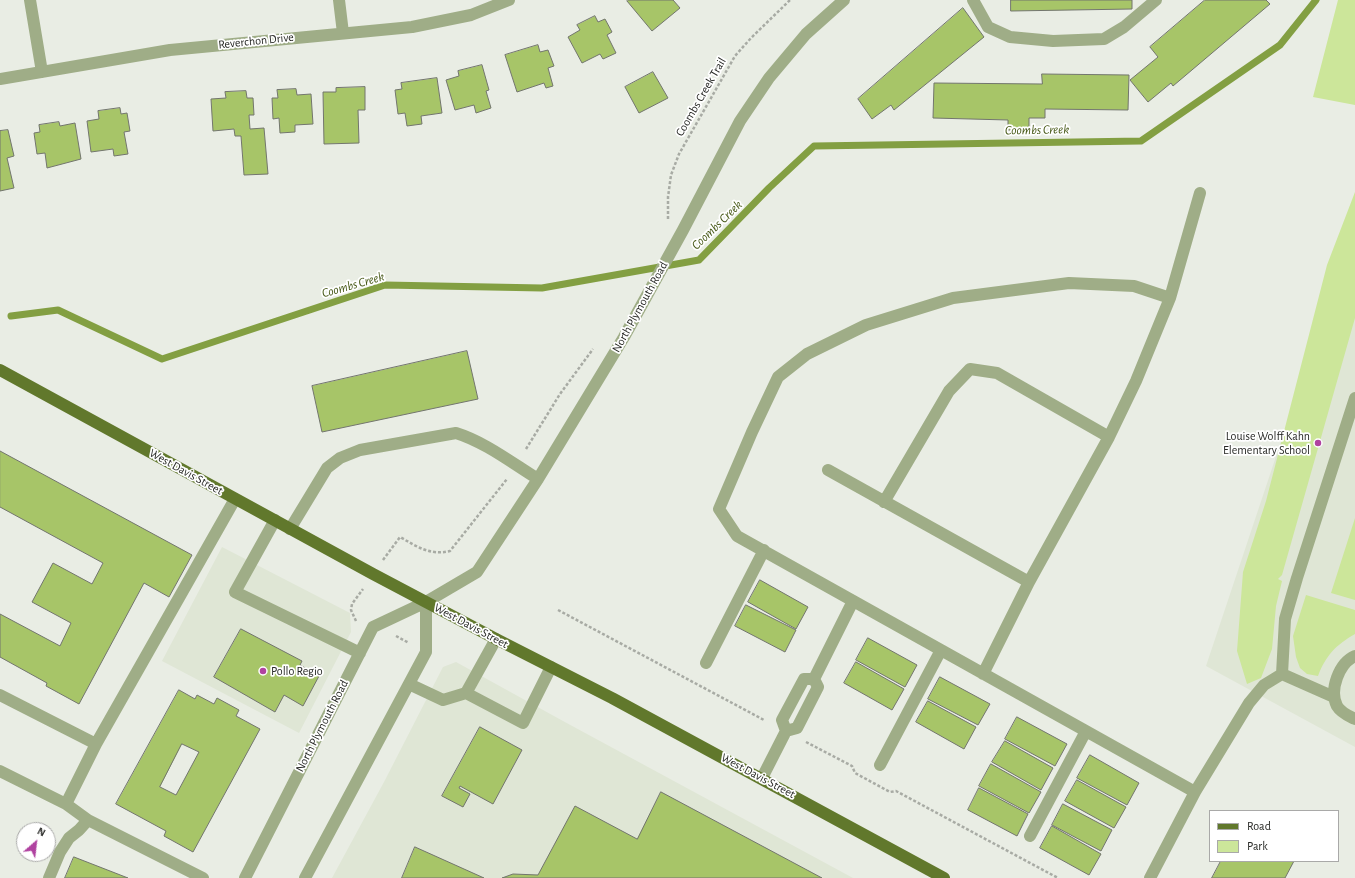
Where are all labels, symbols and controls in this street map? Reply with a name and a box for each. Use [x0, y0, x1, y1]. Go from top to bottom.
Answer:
street label: Reverchon Drive [218, 30, 294, 52]
street label: Coombs Creek Trail [673, 55, 729, 139]
water label: Coombs Creek [1005, 122, 1069, 138]
water label: Coombs Creek [688, 197, 746, 253]
street label: North Plymouth Road [609, 259, 671, 355]
water label: Coombs Creek [320, 269, 386, 301]
place label: Louise Wolff Kahn Elementary School [1223, 429, 1310, 457]
marker: Louise Wolff Kahn Elementary School [1313, 438, 1323, 448]
street label: West Davis Street [147, 446, 225, 498]
street label: West Davis Street [432, 600, 510, 652]
place label: Pollo Regio [271, 664, 323, 678]
marker: Pollo Regio [258, 666, 268, 676]
street label: North Plymouth Road [293, 678, 351, 774]
street label: West Davis Street [719, 750, 797, 802]
legend [1209, 810, 1339, 862]
text: Road [1247, 820, 1271, 832]
north arrow [16, 822, 56, 862]
text: N [35, 825, 47, 838]
text: Park [1247, 840, 1268, 852]

